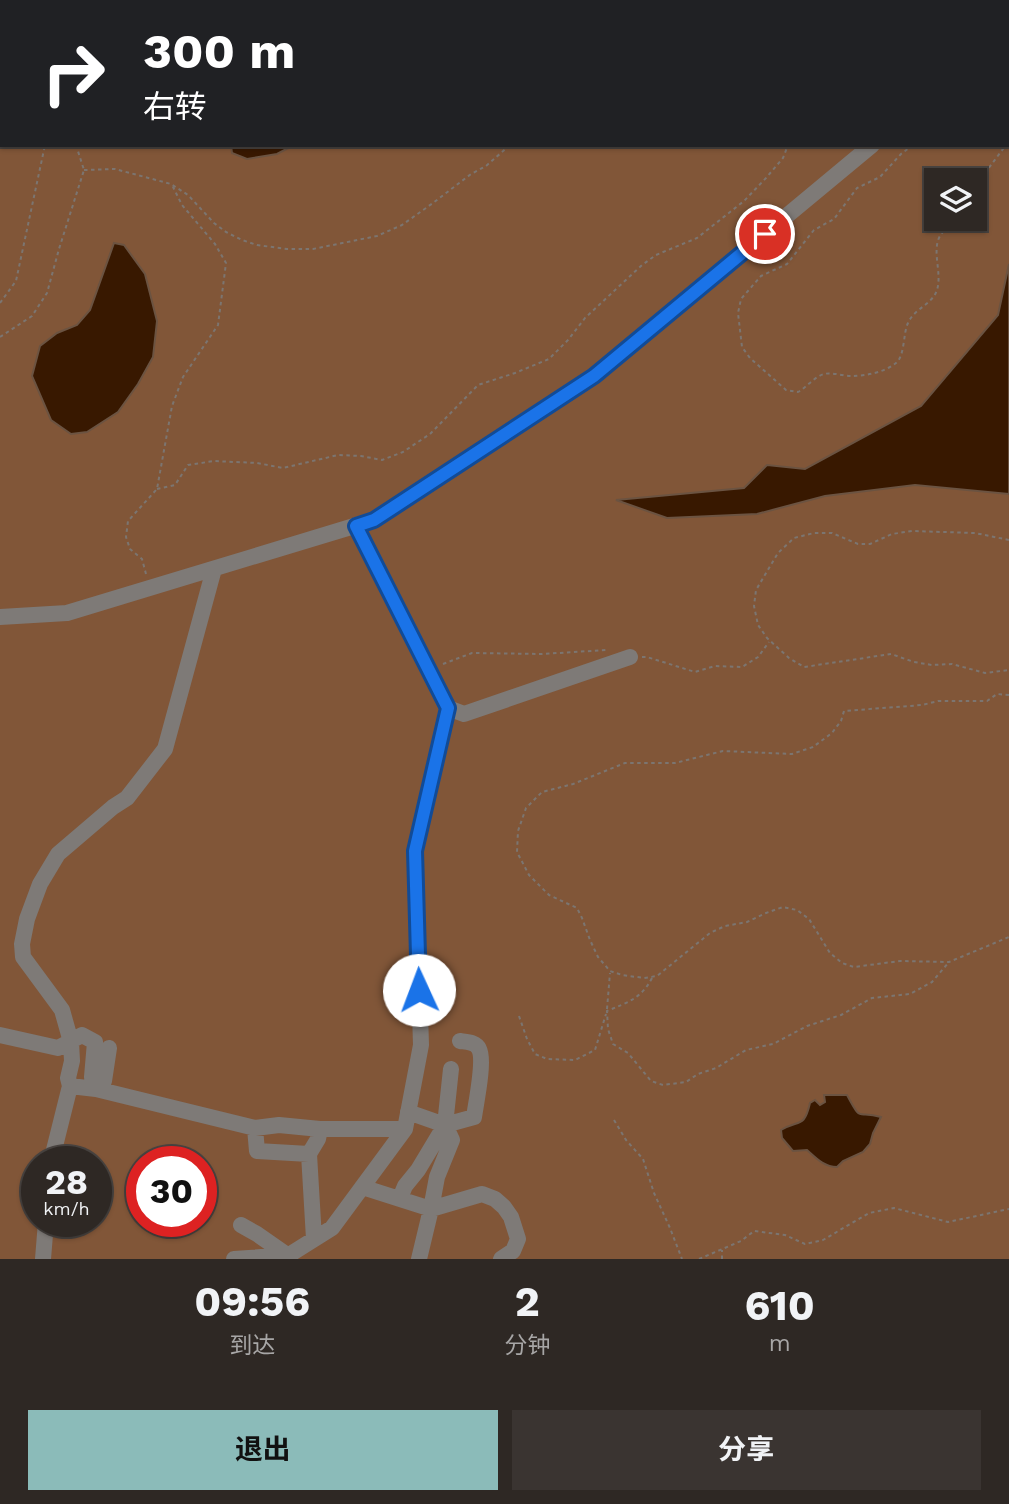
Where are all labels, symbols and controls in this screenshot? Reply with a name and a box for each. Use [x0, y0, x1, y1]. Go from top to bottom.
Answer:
text: 300 m [143, 22, 295, 80]
icon: right [28, 28, 119, 119]
text: 右转 [143, 88, 207, 126]
map controls [924, 168, 987, 231]
button: layers [924, 168, 987, 231]
pin [735, 204, 795, 264]
icon: arrive [746, 215, 784, 253]
position arrow [382, 953, 456, 1027]
speed limit sign: 30 [126, 1146, 217, 1237]
text: 28 [45, 1161, 88, 1203]
text: km/h [43, 1198, 90, 1219]
text: 09:56 [194, 1277, 310, 1326]
text: 2 [515, 1277, 540, 1326]
text: 610 [745, 1281, 815, 1330]
text: m [769, 1330, 791, 1357]
text: 到达 [229, 1332, 275, 1359]
text: 分钟 [504, 1332, 550, 1359]
button: 退出 [28, 1410, 498, 1490]
button: 分享 [512, 1410, 981, 1490]

